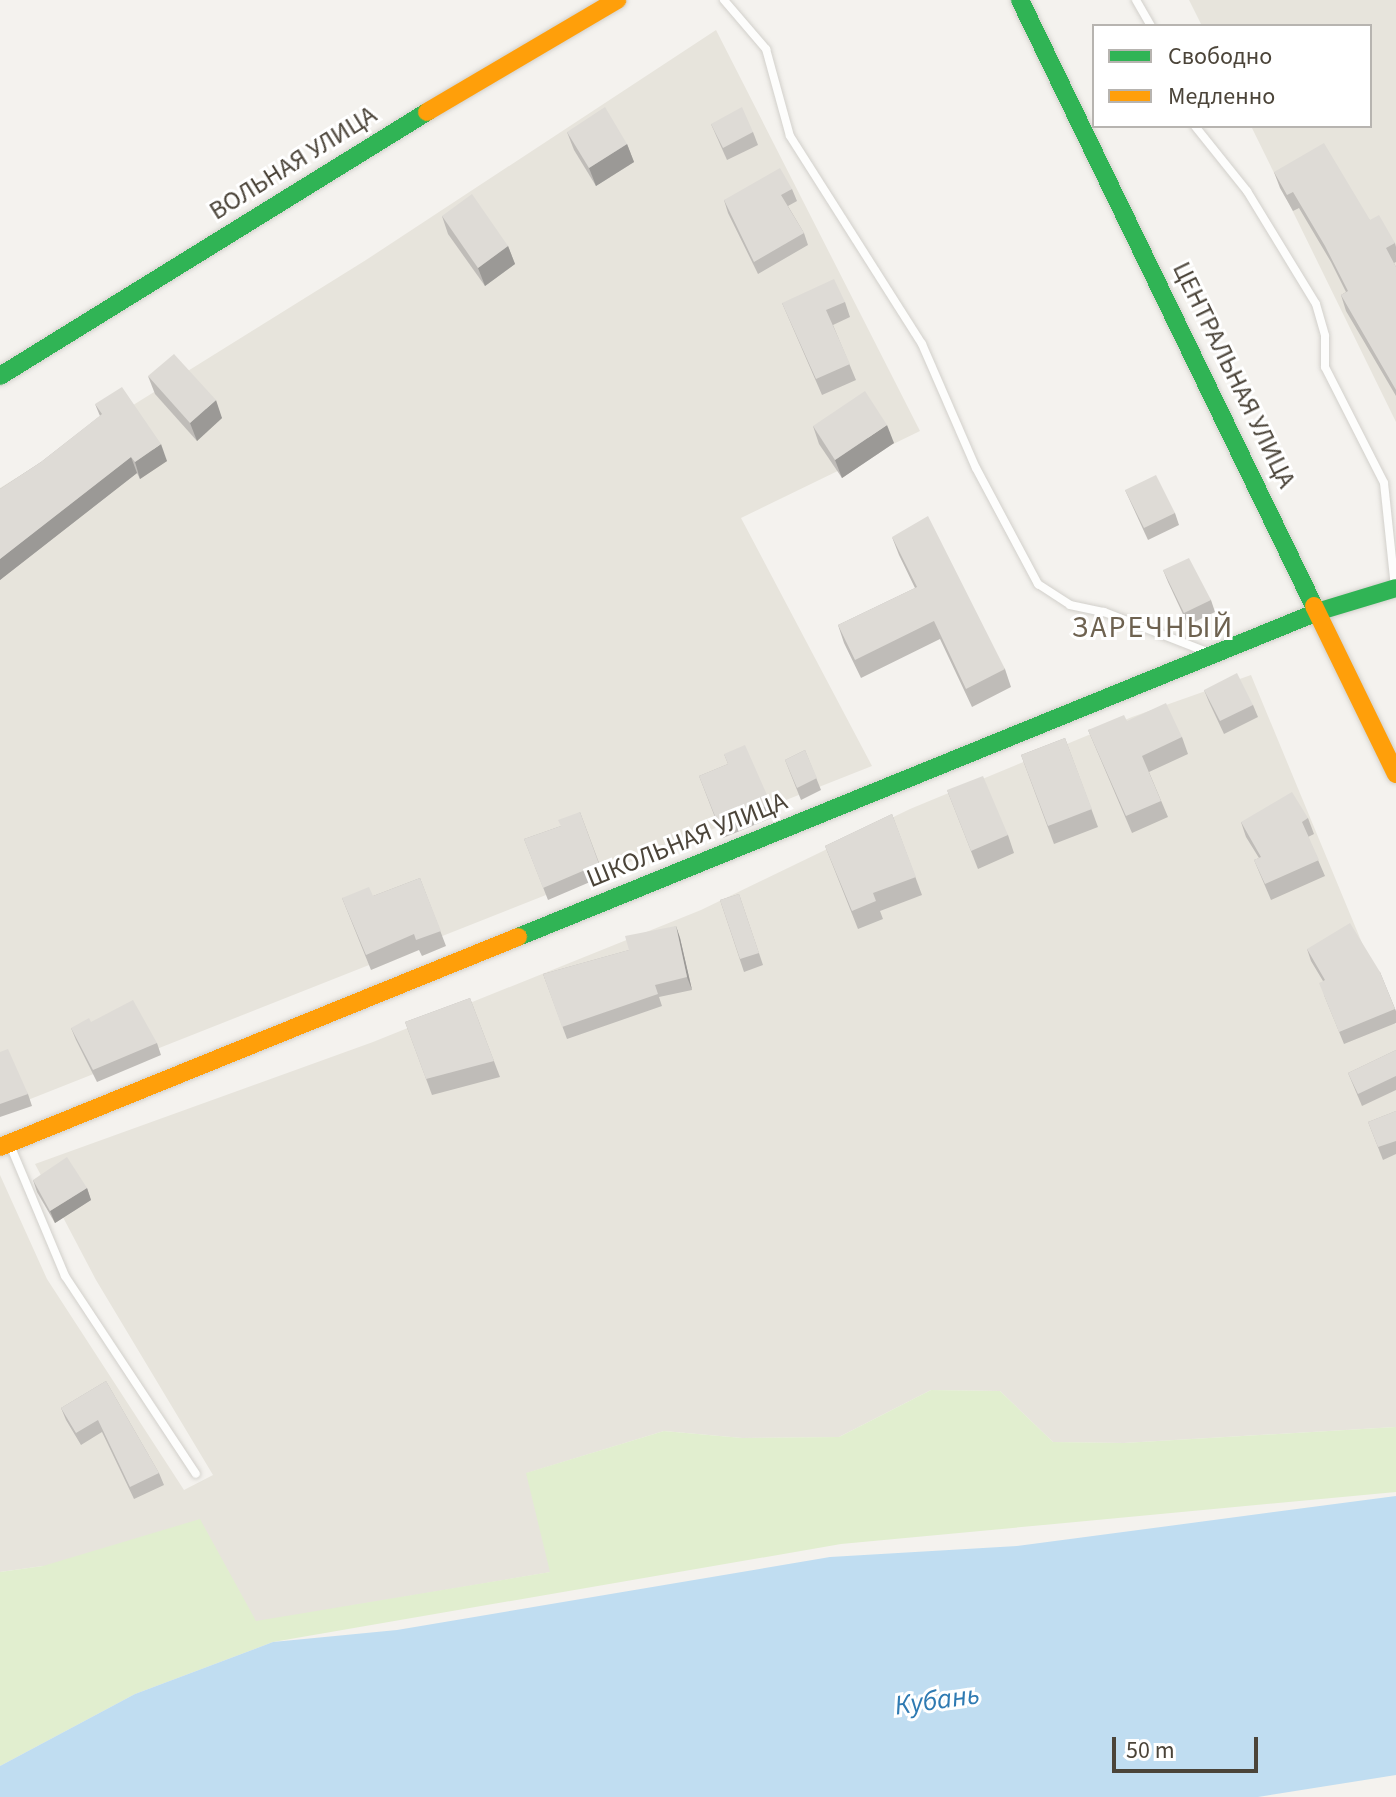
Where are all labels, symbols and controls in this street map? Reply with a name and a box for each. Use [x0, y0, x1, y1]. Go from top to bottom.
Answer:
legend [1092, 24, 1372, 128]
text: Свободно [1168, 39, 1272, 74]
text: Медленно [1168, 79, 1275, 114]
street label: ВОЛЬНАЯ УЛИЦА [204, 99, 382, 227]
street label: ЦЕНТРАЛЬНАЯ УЛИЦА [1166, 257, 1302, 493]
district label: ЗАРЕЧНЫЙ [1072, 610, 1234, 646]
street label: ШКОЛЬНАЯ УЛИЦА [582, 786, 792, 894]
water label: Кубань [892, 1677, 982, 1723]
scale bar [1116, 1721, 1262, 1771]
text: 50 m [1126, 1733, 1175, 1768]

